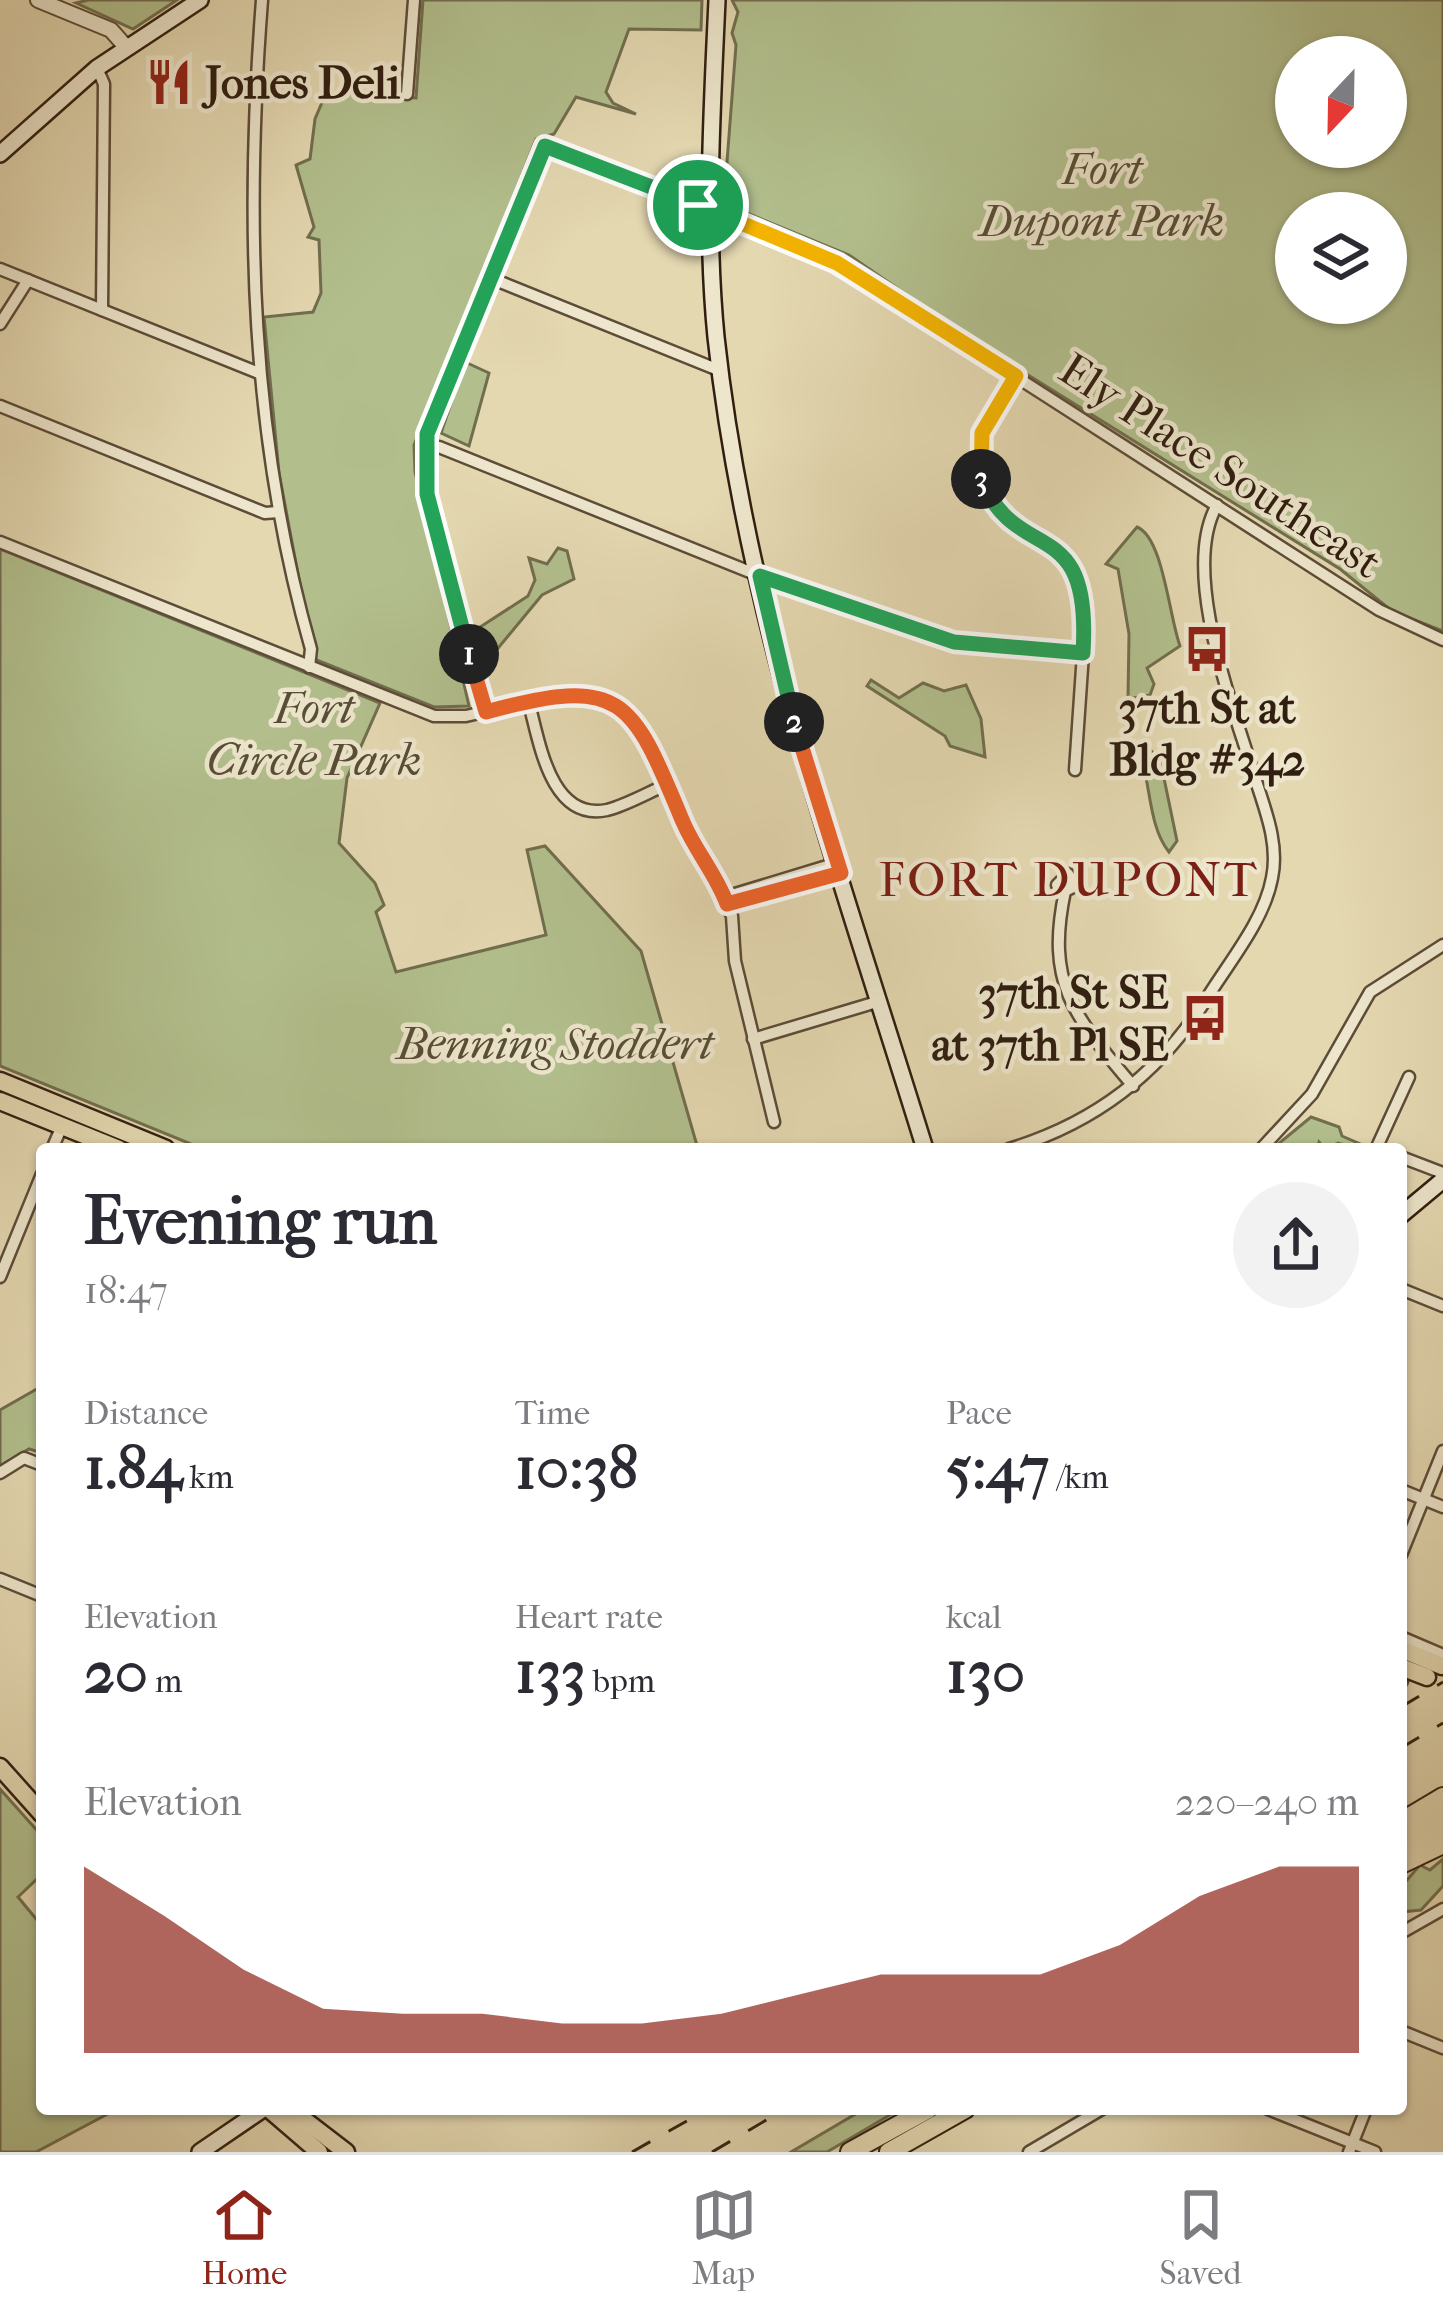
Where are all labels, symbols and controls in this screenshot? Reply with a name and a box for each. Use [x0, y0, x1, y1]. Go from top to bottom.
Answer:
north arrow [1275, 36, 1407, 168]
map controls [1275, 36, 1407, 324]
restaurant icon: Jones Deli [144, 57, 194, 107]
place label: Jones Deli [201, 57, 401, 110]
park label: Fort Dupont Park [977, 143, 1224, 248]
pin [647, 154, 749, 256]
icon: arrive [665, 172, 731, 238]
button: layers [1275, 192, 1407, 324]
street label: Ely Place Southeast [1050, 343, 1391, 590]
pin: 3 [951, 449, 1011, 509]
text: 3 [974, 459, 988, 498]
pin: 1 [439, 624, 499, 684]
bus stop icon: 37th St at Bldg #342 [1182, 624, 1232, 674]
text: 1 [463, 634, 475, 673]
park label: Fort Circle Park [206, 682, 422, 787]
place label: 37th St at Bldg #342 [1109, 682, 1305, 787]
pin: 2 [764, 692, 824, 752]
text: 2 [786, 702, 802, 741]
district label: FORT DUPONT [879, 852, 1259, 908]
place label: 37th St SE at 37th Pl SE [931, 967, 1169, 1072]
bus stop icon: 37th St SE at 37th Pl SE [1180, 993, 1230, 1043]
park label: Benning Stoddert [394, 1018, 716, 1071]
button: share [1233, 1182, 1359, 1308]
text: Evening run [84, 1183, 437, 1260]
text: 18:47 [84, 1267, 168, 1313]
text: Distance [84, 1394, 208, 1433]
text: Time [515, 1394, 590, 1433]
text: Pace [946, 1394, 1012, 1433]
text: 1.84 [84, 1433, 182, 1504]
text: 10:38 [515, 1433, 638, 1504]
text: 5:47 [946, 1433, 1049, 1504]
text: km [182, 1458, 234, 1497]
text: /km [1049, 1458, 1109, 1497]
text: Elevation [84, 1598, 217, 1637]
text: Heart rate [515, 1598, 663, 1637]
text: kcal [946, 1598, 1002, 1637]
text: 20 [84, 1637, 148, 1708]
text: 133 [515, 1637, 586, 1708]
text: 130 [946, 1637, 1025, 1708]
text: m [148, 1662, 182, 1701]
text: bpm [586, 1662, 655, 1701]
text: Elevation [84, 1779, 242, 1825]
text: 220–240 m [1175, 1779, 1359, 1825]
tab: Home [202, 2182, 287, 2293]
tab: Map [691, 2182, 757, 2293]
tab: Saved [1160, 2182, 1241, 2293]

